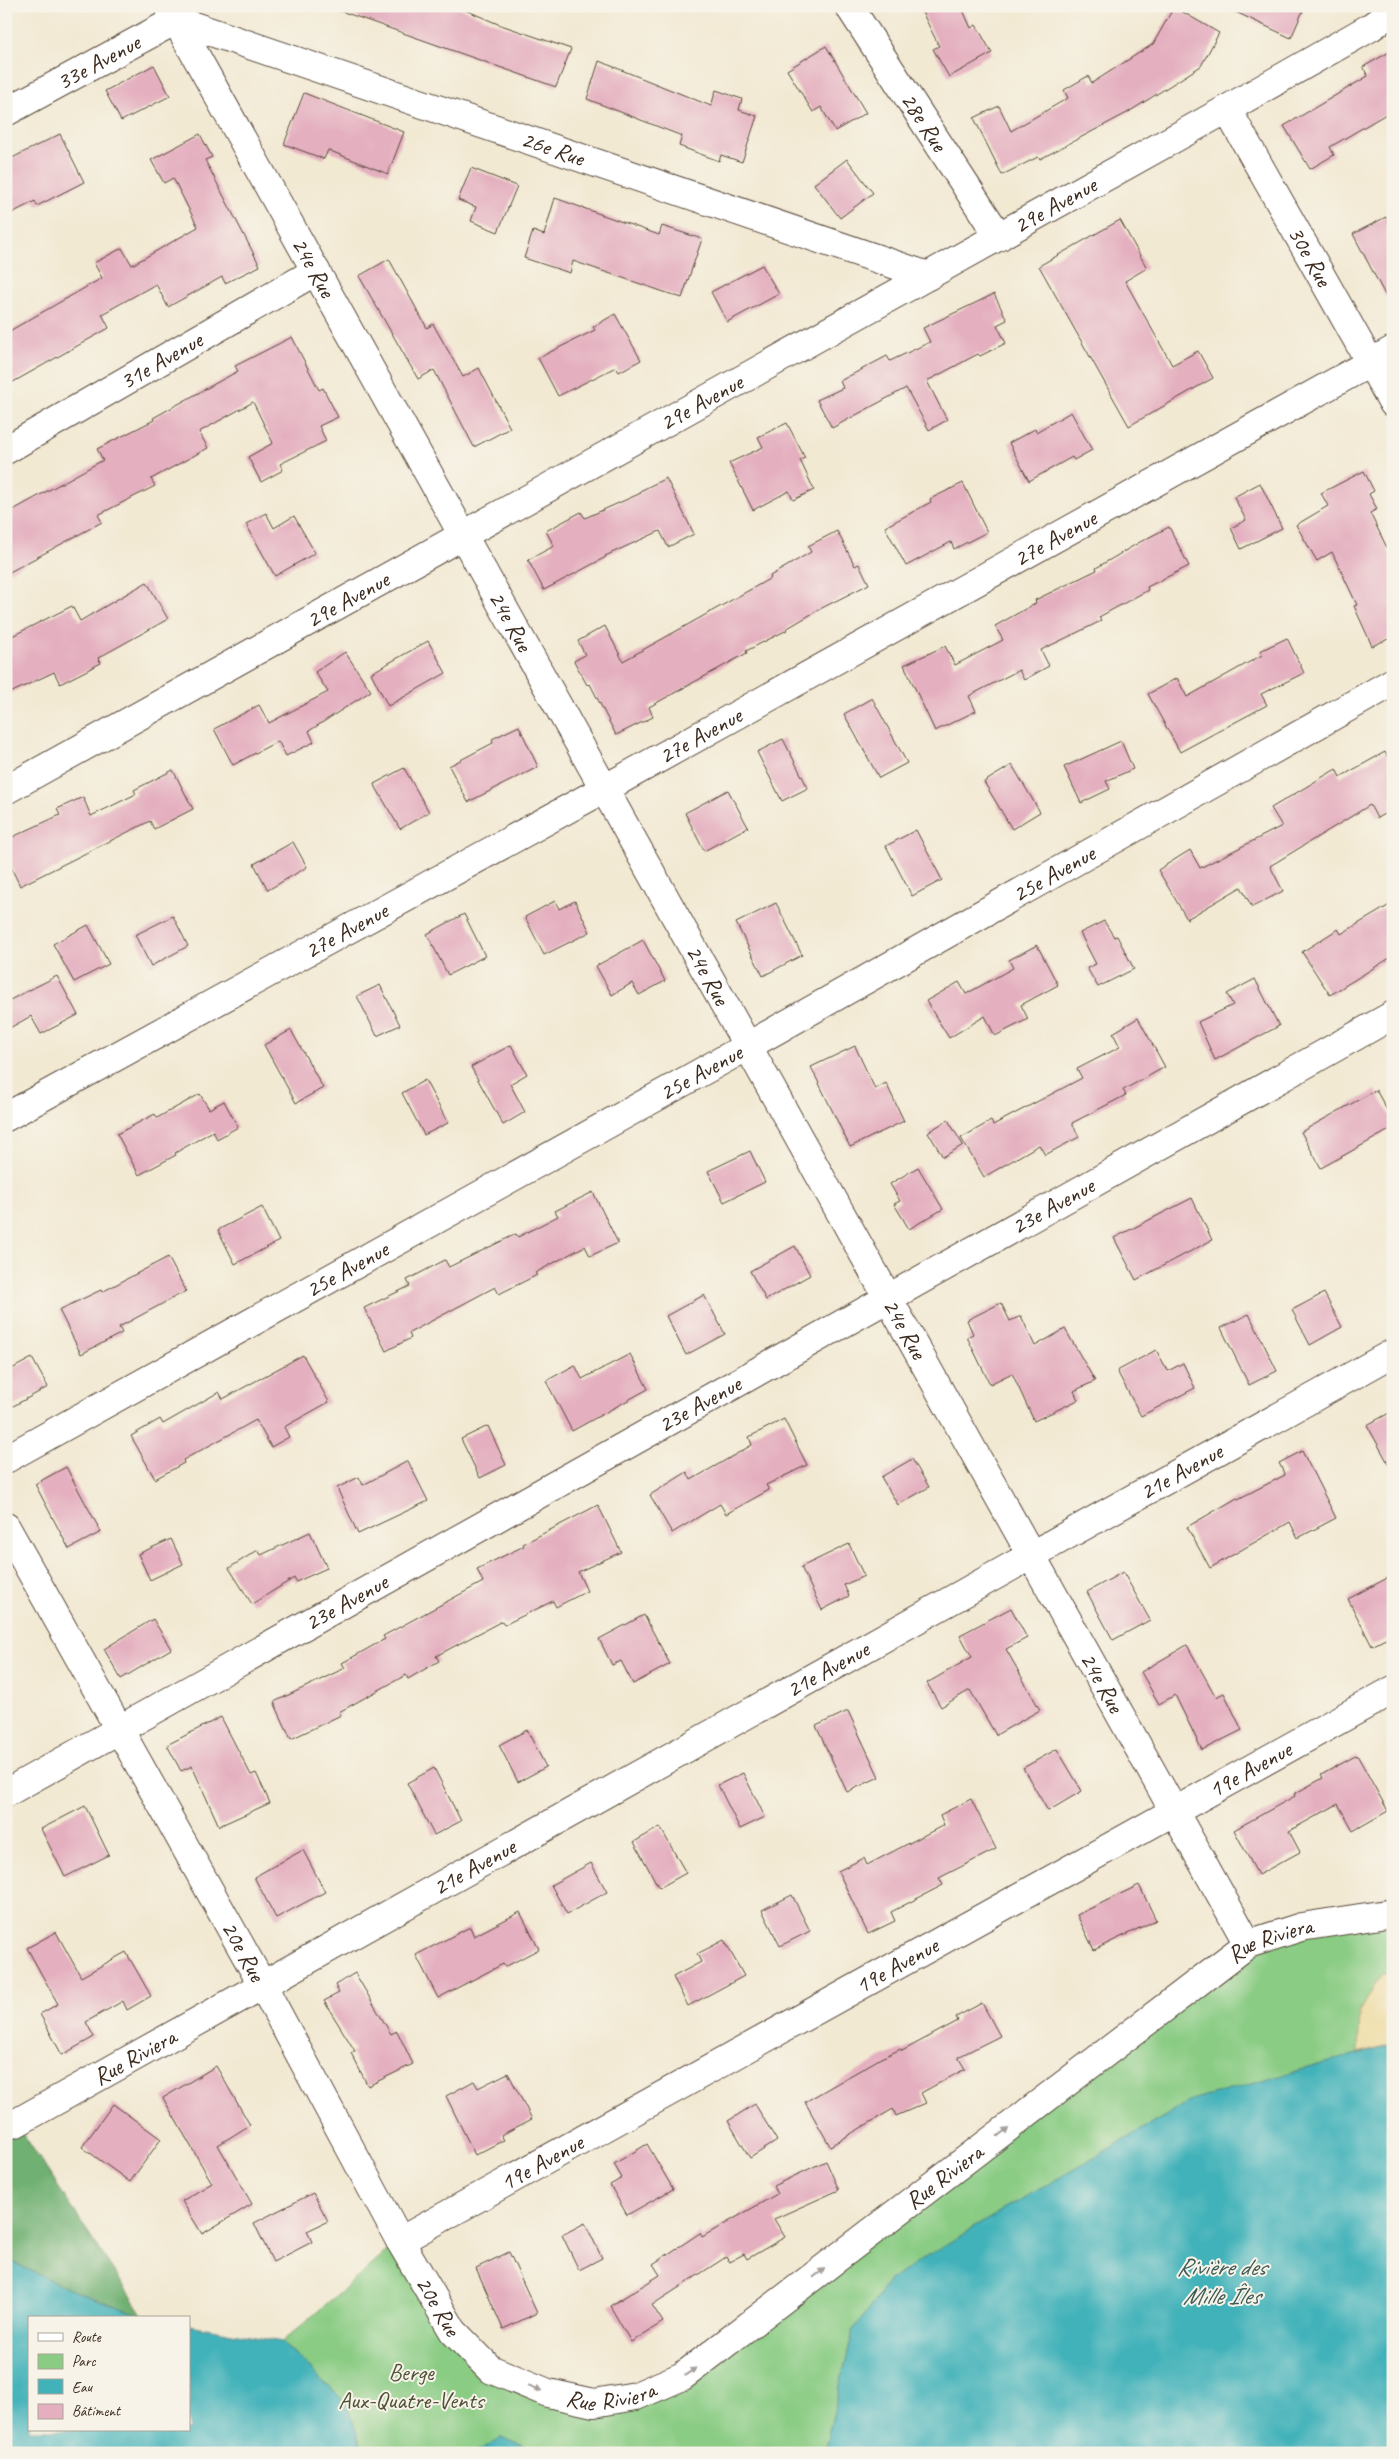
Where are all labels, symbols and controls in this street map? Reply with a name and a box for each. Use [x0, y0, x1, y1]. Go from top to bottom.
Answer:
street label: 33e Avenue [51, 26, 147, 97]
street label: 28e Rue [894, 87, 955, 159]
street label: 26e Rue [517, 124, 590, 174]
street label: 29e Avenue [1008, 169, 1104, 240]
street label: 30e Rue [1281, 221, 1340, 293]
street label: 24e Rue [285, 232, 343, 305]
street label: 31e Avenue [114, 324, 210, 396]
street label: 29e Avenue [654, 366, 750, 437]
street label: 27e Avenue [1008, 502, 1104, 573]
street label: 29e Avenue [301, 563, 396, 635]
street label: 24e Rue [482, 586, 541, 658]
street label: 27e Avenue [653, 699, 749, 771]
street label: 25e Avenue [1007, 837, 1102, 909]
street label: 27e Avenue [299, 894, 395, 965]
street label: 24e Rue [679, 939, 738, 1012]
street label: 25e Avenue [654, 1036, 749, 1107]
street label: 23e Avenue [1006, 1170, 1101, 1241]
street label: 25e Avenue [300, 1233, 396, 1304]
street label: 24e Rue [876, 1293, 935, 1366]
street label: 23e Avenue [653, 1368, 748, 1439]
street label: 21e Avenue [1134, 1435, 1230, 1507]
street label: 23e Avenue [299, 1566, 395, 1637]
street label: 21e Avenue [781, 1633, 876, 1704]
street label: 24e Rue [1073, 1647, 1132, 1720]
street label: 19e Avenue [1203, 1733, 1299, 1804]
street label: 21e Avenue [427, 1831, 523, 1902]
street label: Rue Riviera [1221, 1910, 1317, 1970]
street label: 20e Rue [215, 1916, 273, 1988]
street label: 19e Avenue [850, 1929, 945, 2000]
street label: Rue Riviera [88, 2021, 183, 2092]
street label: 19e Avenue [495, 2126, 590, 2197]
one-way arrow [996, 2126, 1009, 2137]
street label: Rue Riviera [899, 2136, 991, 2216]
water label: Rivière des Mille Îles [1176, 2251, 1270, 2312]
one-way arrow [812, 2268, 825, 2279]
street label: 20e Rue [409, 2271, 469, 2343]
legend [28, 2316, 190, 2432]
text: Route [72, 2328, 102, 2347]
text: Parc [72, 2352, 96, 2371]
park label: Berge Aux-Quatre-Vents [338, 2357, 486, 2415]
one-way arrow [683, 2367, 696, 2377]
street label: Rue Riviera [564, 2374, 662, 2418]
text: Eau [72, 2378, 93, 2397]
one-way arrow [528, 2384, 542, 2392]
text: Bâtiment [72, 2402, 122, 2421]

